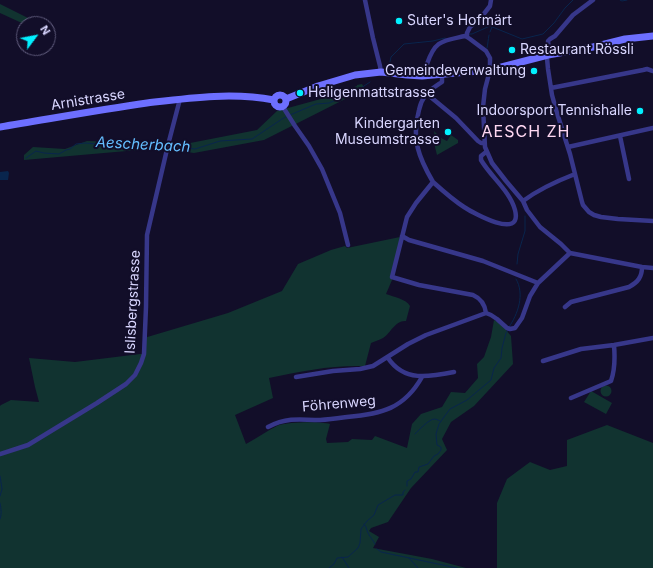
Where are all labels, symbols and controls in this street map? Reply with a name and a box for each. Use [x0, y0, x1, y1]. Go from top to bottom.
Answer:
place label: Suter's Hofmärt [407, 13, 512, 29]
north arrow [16, 16, 56, 56]
marker: Suter's Hofmärt [394, 16, 404, 26]
text: N [37, 23, 53, 37]
place label: Restaurant Rössli [520, 42, 634, 58]
marker: Restaurant Rössli [507, 45, 517, 55]
place label: Gemeindeverwaltung [385, 63, 526, 79]
marker: Gemeindeverwaltung [529, 66, 539, 76]
place label: Heligenmattstrasse [308, 85, 435, 101]
street label: Arnistrasse [50, 86, 126, 114]
marker: Heligenmattstrasse [295, 88, 305, 98]
place label: Indoorsport Tennishalle [476, 103, 632, 119]
marker: Indoorsport Tennishalle [635, 106, 645, 116]
place label: Kindergarten Museumstrasse [335, 116, 440, 148]
district label: AESCH ZH [482, 122, 570, 142]
marker: Kindergarten Museumstrasse [443, 127, 453, 137]
water label: Aescherbach [95, 134, 191, 156]
street label: Islisbergstrasse [122, 250, 144, 354]
street label: Föhrenweg [302, 392, 376, 416]

